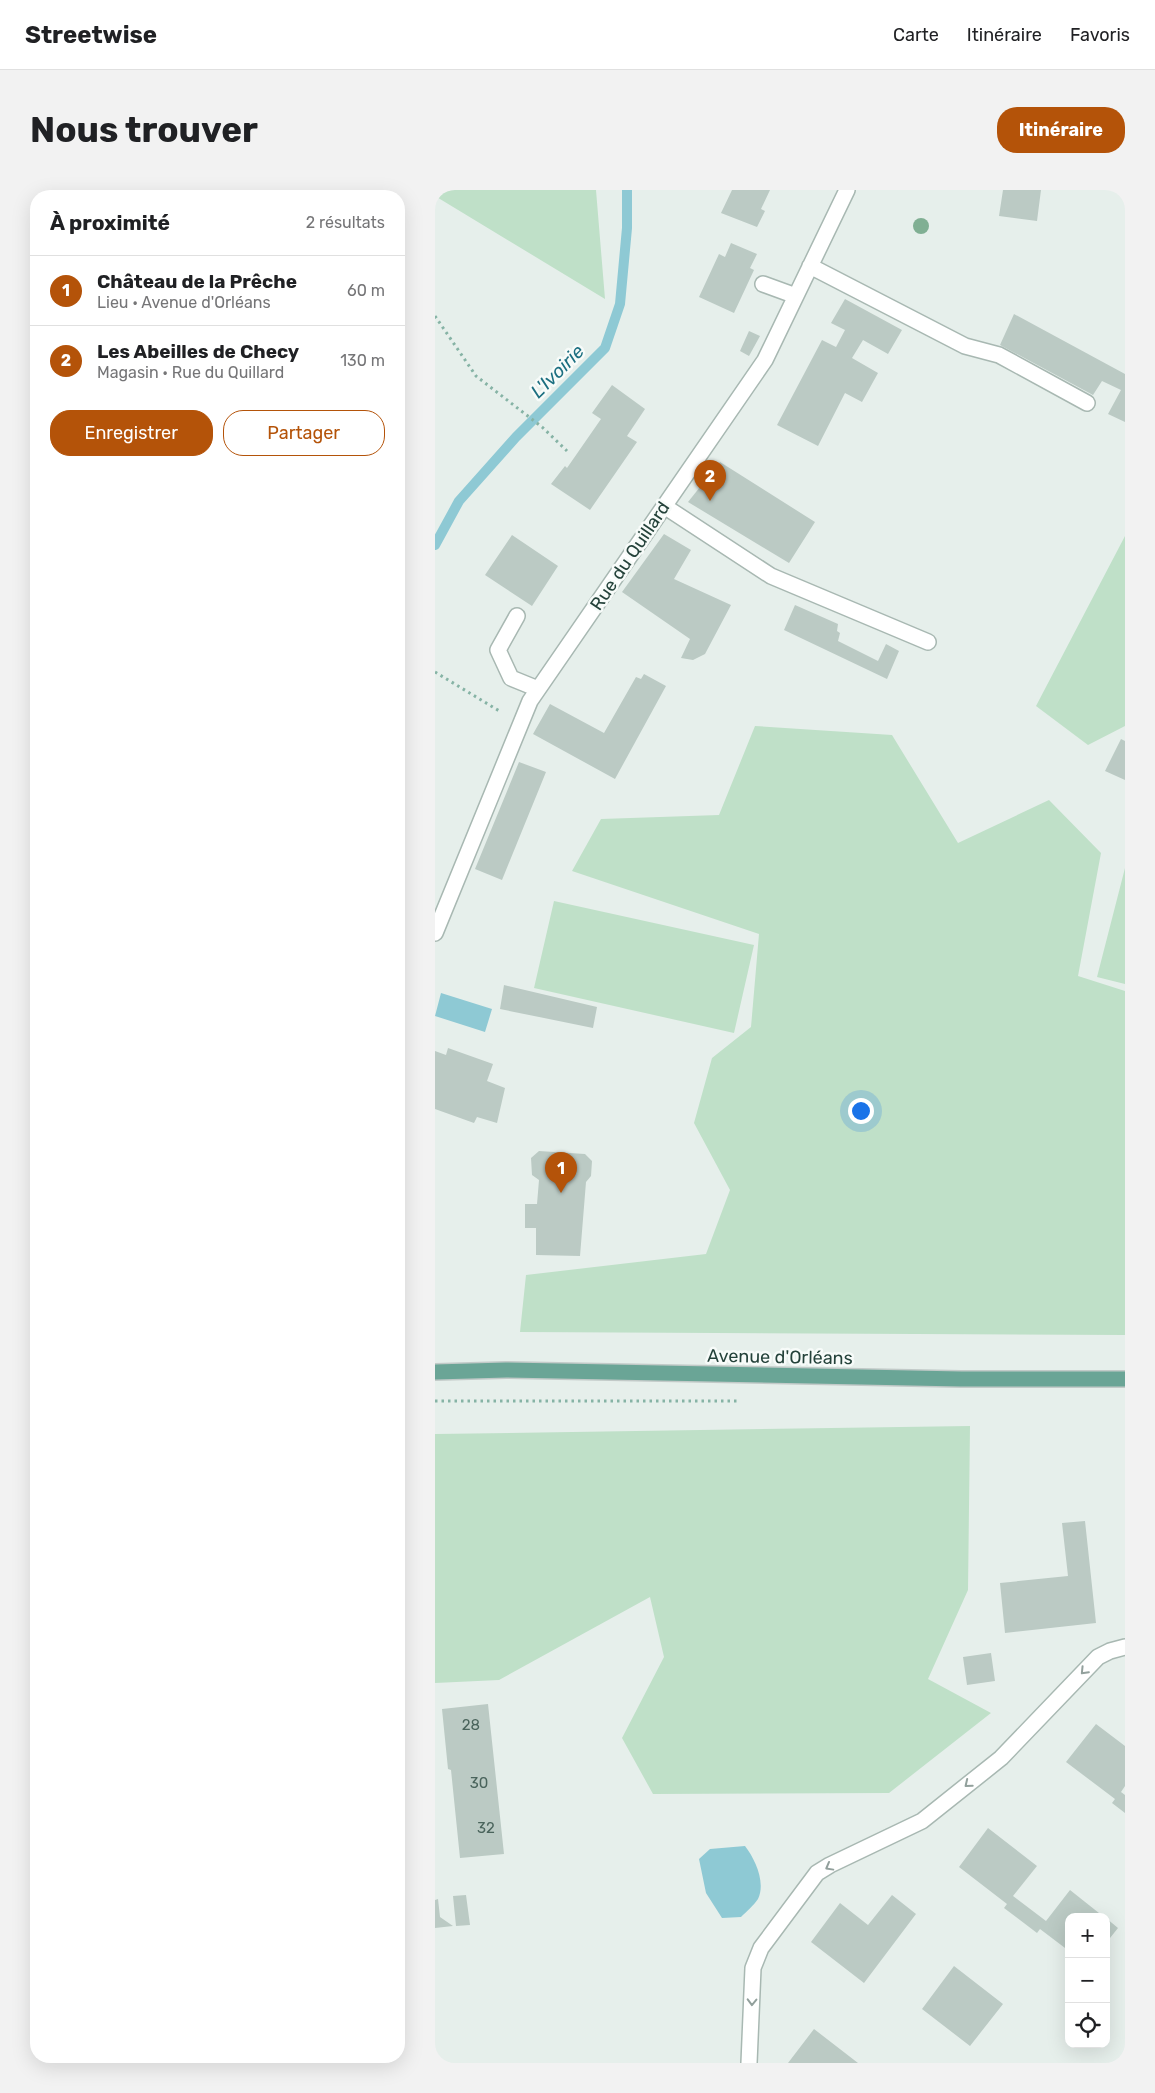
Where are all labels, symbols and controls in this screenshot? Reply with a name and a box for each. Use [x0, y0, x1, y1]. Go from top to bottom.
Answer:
text: Streetwise [25, 21, 157, 49]
text: Carte [893, 24, 939, 46]
text: Itinéraire [967, 24, 1042, 46]
text: Favoris [1070, 24, 1130, 46]
button: Itinéraire [997, 107, 1125, 153]
text: Nous trouver [30, 109, 258, 151]
text: À proximité [50, 210, 170, 235]
text: 2 résultats [306, 213, 385, 232]
text: Château de la Prêche [97, 270, 297, 293]
text: 1 [62, 281, 70, 300]
text: 60 m [347, 281, 385, 300]
text: Lieu · Avenue d'Orléans [97, 293, 271, 312]
text: Les Abeilles de Checy [97, 340, 299, 363]
water label: L'Ivoirie [526, 340, 589, 403]
text: 2 [61, 351, 71, 370]
text: 130 m [340, 351, 385, 370]
text: Magasin · Rue du Quillard [97, 363, 284, 382]
button: Enregistrer [50, 410, 213, 456]
button: Partager [223, 410, 385, 456]
pin: 2 [694, 460, 726, 501]
street label: Rue du Quillard [586, 497, 674, 615]
your location [848, 1098, 874, 1124]
pin: 1 [545, 1152, 577, 1193]
street label: Avenue d'Orléans [707, 1345, 853, 1369]
one-way arrow [1081, 1666, 1090, 1675]
house number: 28 [462, 1716, 480, 1734]
house number: 30 [470, 1774, 488, 1792]
one-way arrow [965, 1779, 974, 1787]
house number: 32 [477, 1819, 495, 1837]
one-way arrow [825, 1860, 834, 1870]
map controls [1065, 1913, 1110, 2048]
button: + [1065, 1913, 1110, 1958]
button: − [1065, 1958, 1110, 2003]
one-way arrow [747, 1998, 757, 2006]
button: locate [1065, 2003, 1110, 2048]

